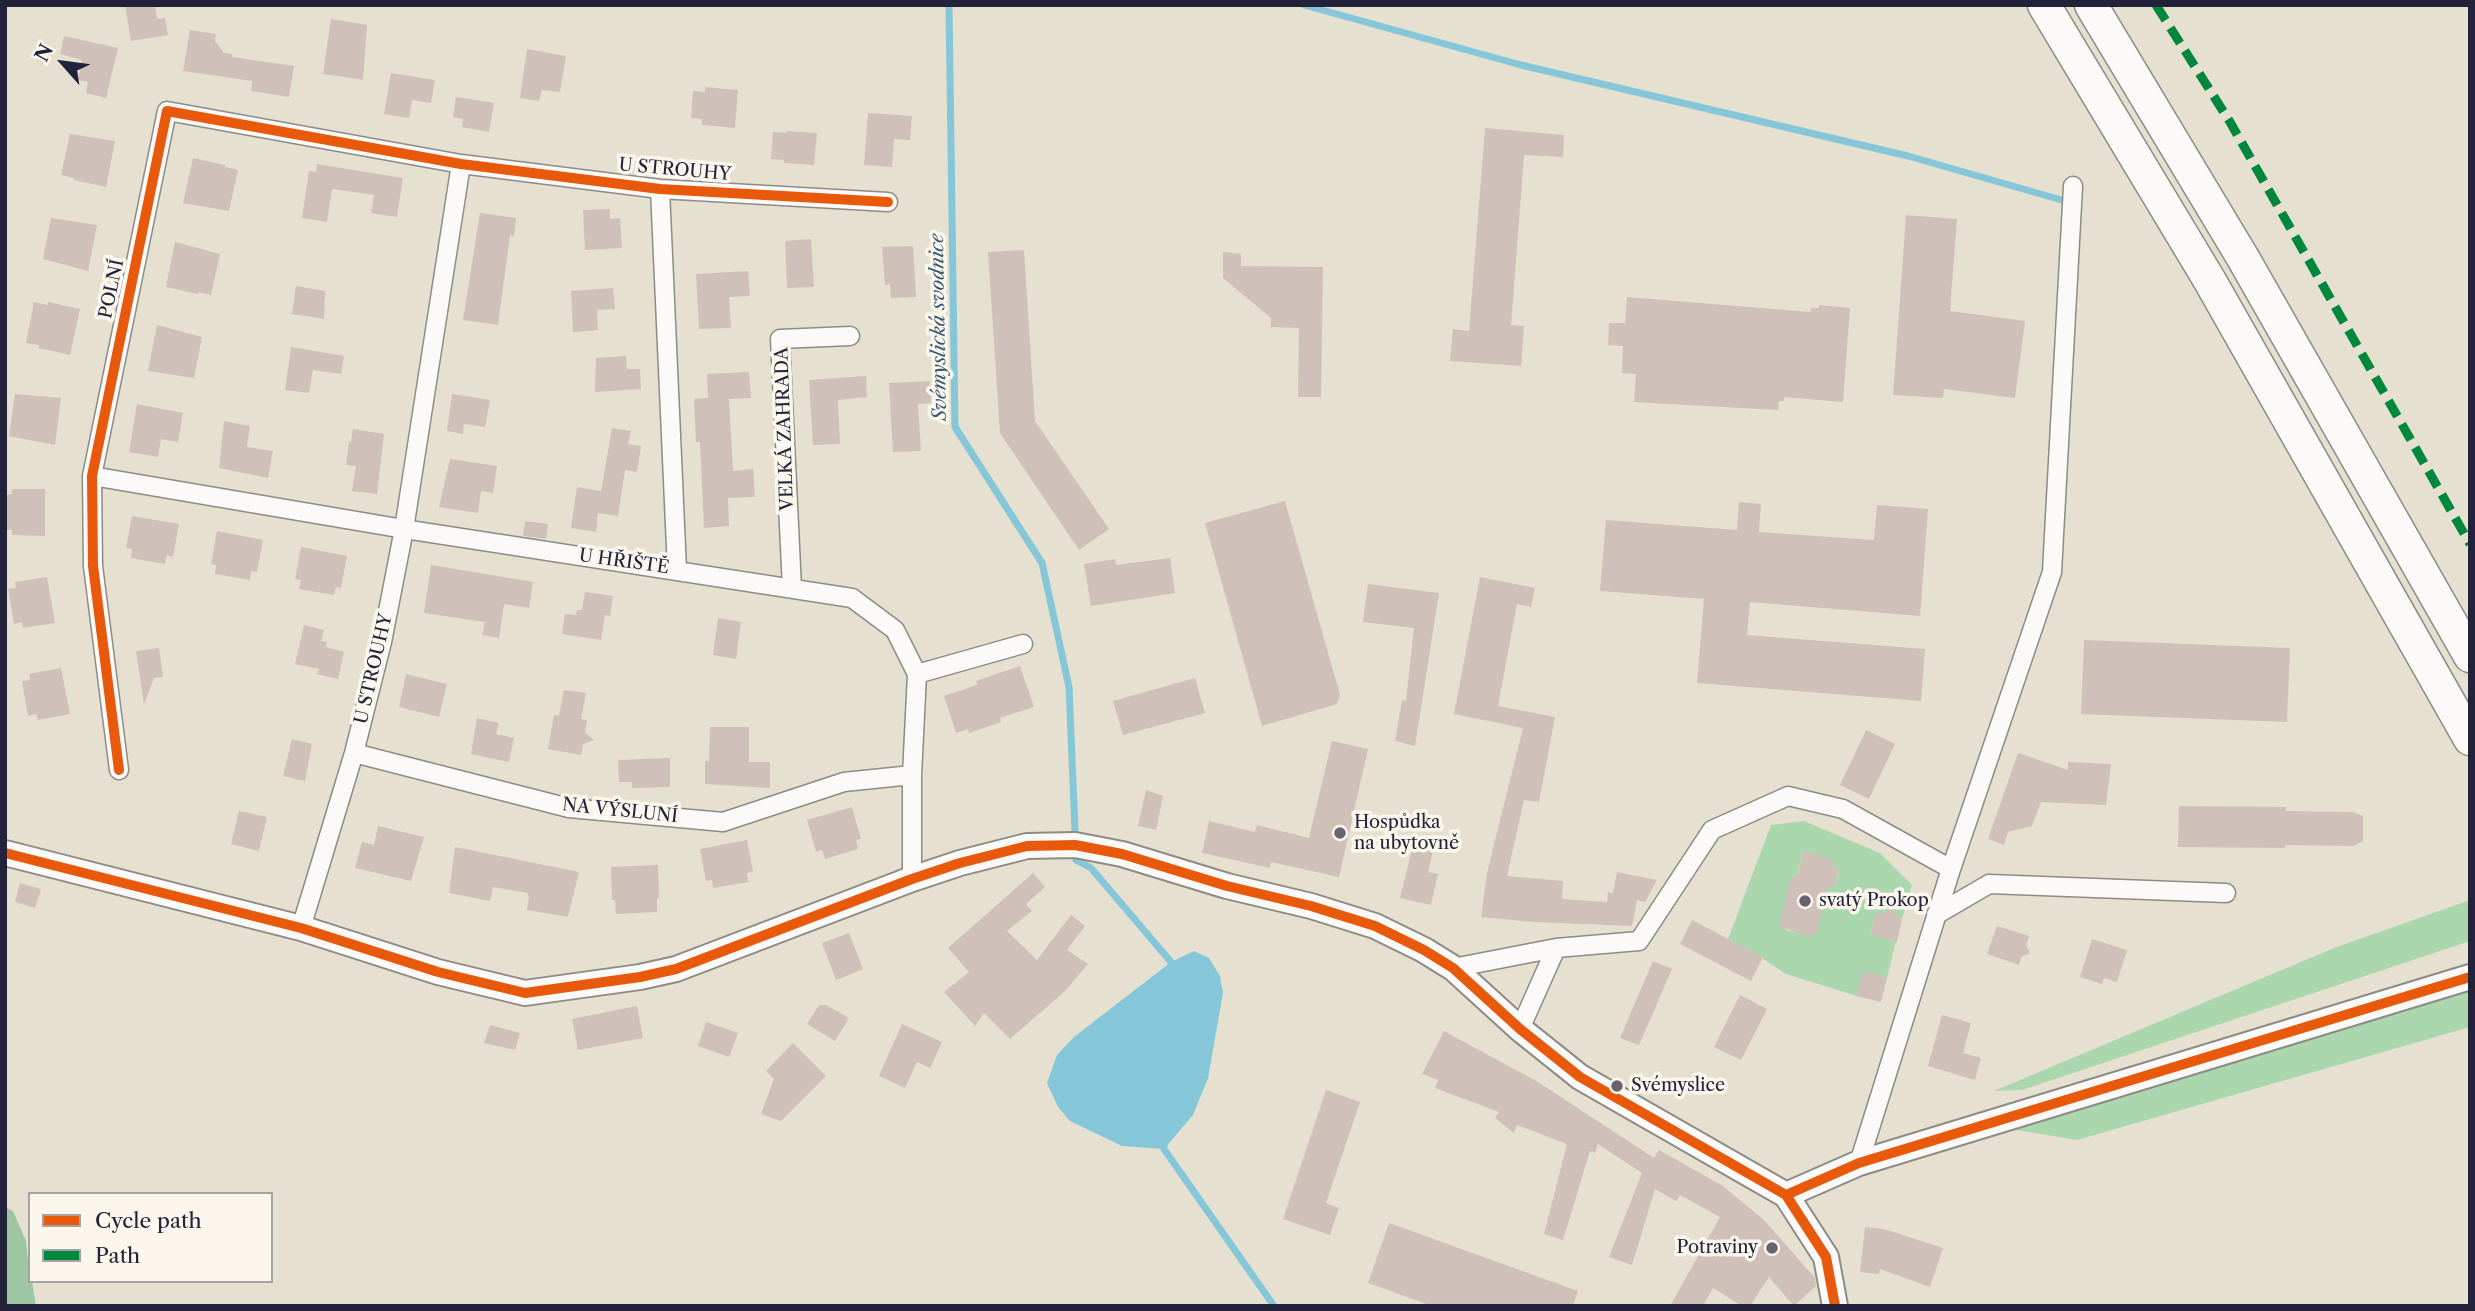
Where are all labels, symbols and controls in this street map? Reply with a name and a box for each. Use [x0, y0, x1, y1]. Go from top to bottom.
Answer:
north arrow [28, 28, 98, 98]
text: N [30, 40, 58, 66]
street label: U STROUHY [618, 154, 732, 186]
water label: Svémyslická svodnice [926, 233, 952, 421]
street label: POLNÍ [95, 257, 129, 321]
street label: VELKÁ ZAHRADA [771, 347, 799, 511]
street label: U HŘIŠTĚ [578, 545, 670, 579]
street label: U STROUHY [351, 612, 397, 726]
street label: NA VÝSLUNÍ [561, 794, 679, 828]
place label: Hospůdka na ubytovně [1354, 812, 1459, 854]
marker: Hospůdka na ubytovně [1332, 825, 1348, 841]
place label: svatý Prokop [1819, 890, 1929, 912]
marker: svatý Prokop [1797, 893, 1813, 909]
place label: Svémyslice [1631, 1075, 1725, 1097]
marker: Svémyslice [1609, 1078, 1625, 1094]
legend [28, 1192, 273, 1283]
text: Cycle path [95, 1208, 202, 1233]
place label: Potraviny [1677, 1237, 1758, 1259]
marker: Potraviny [1764, 1240, 1780, 1256]
text: Path [95, 1243, 140, 1268]

